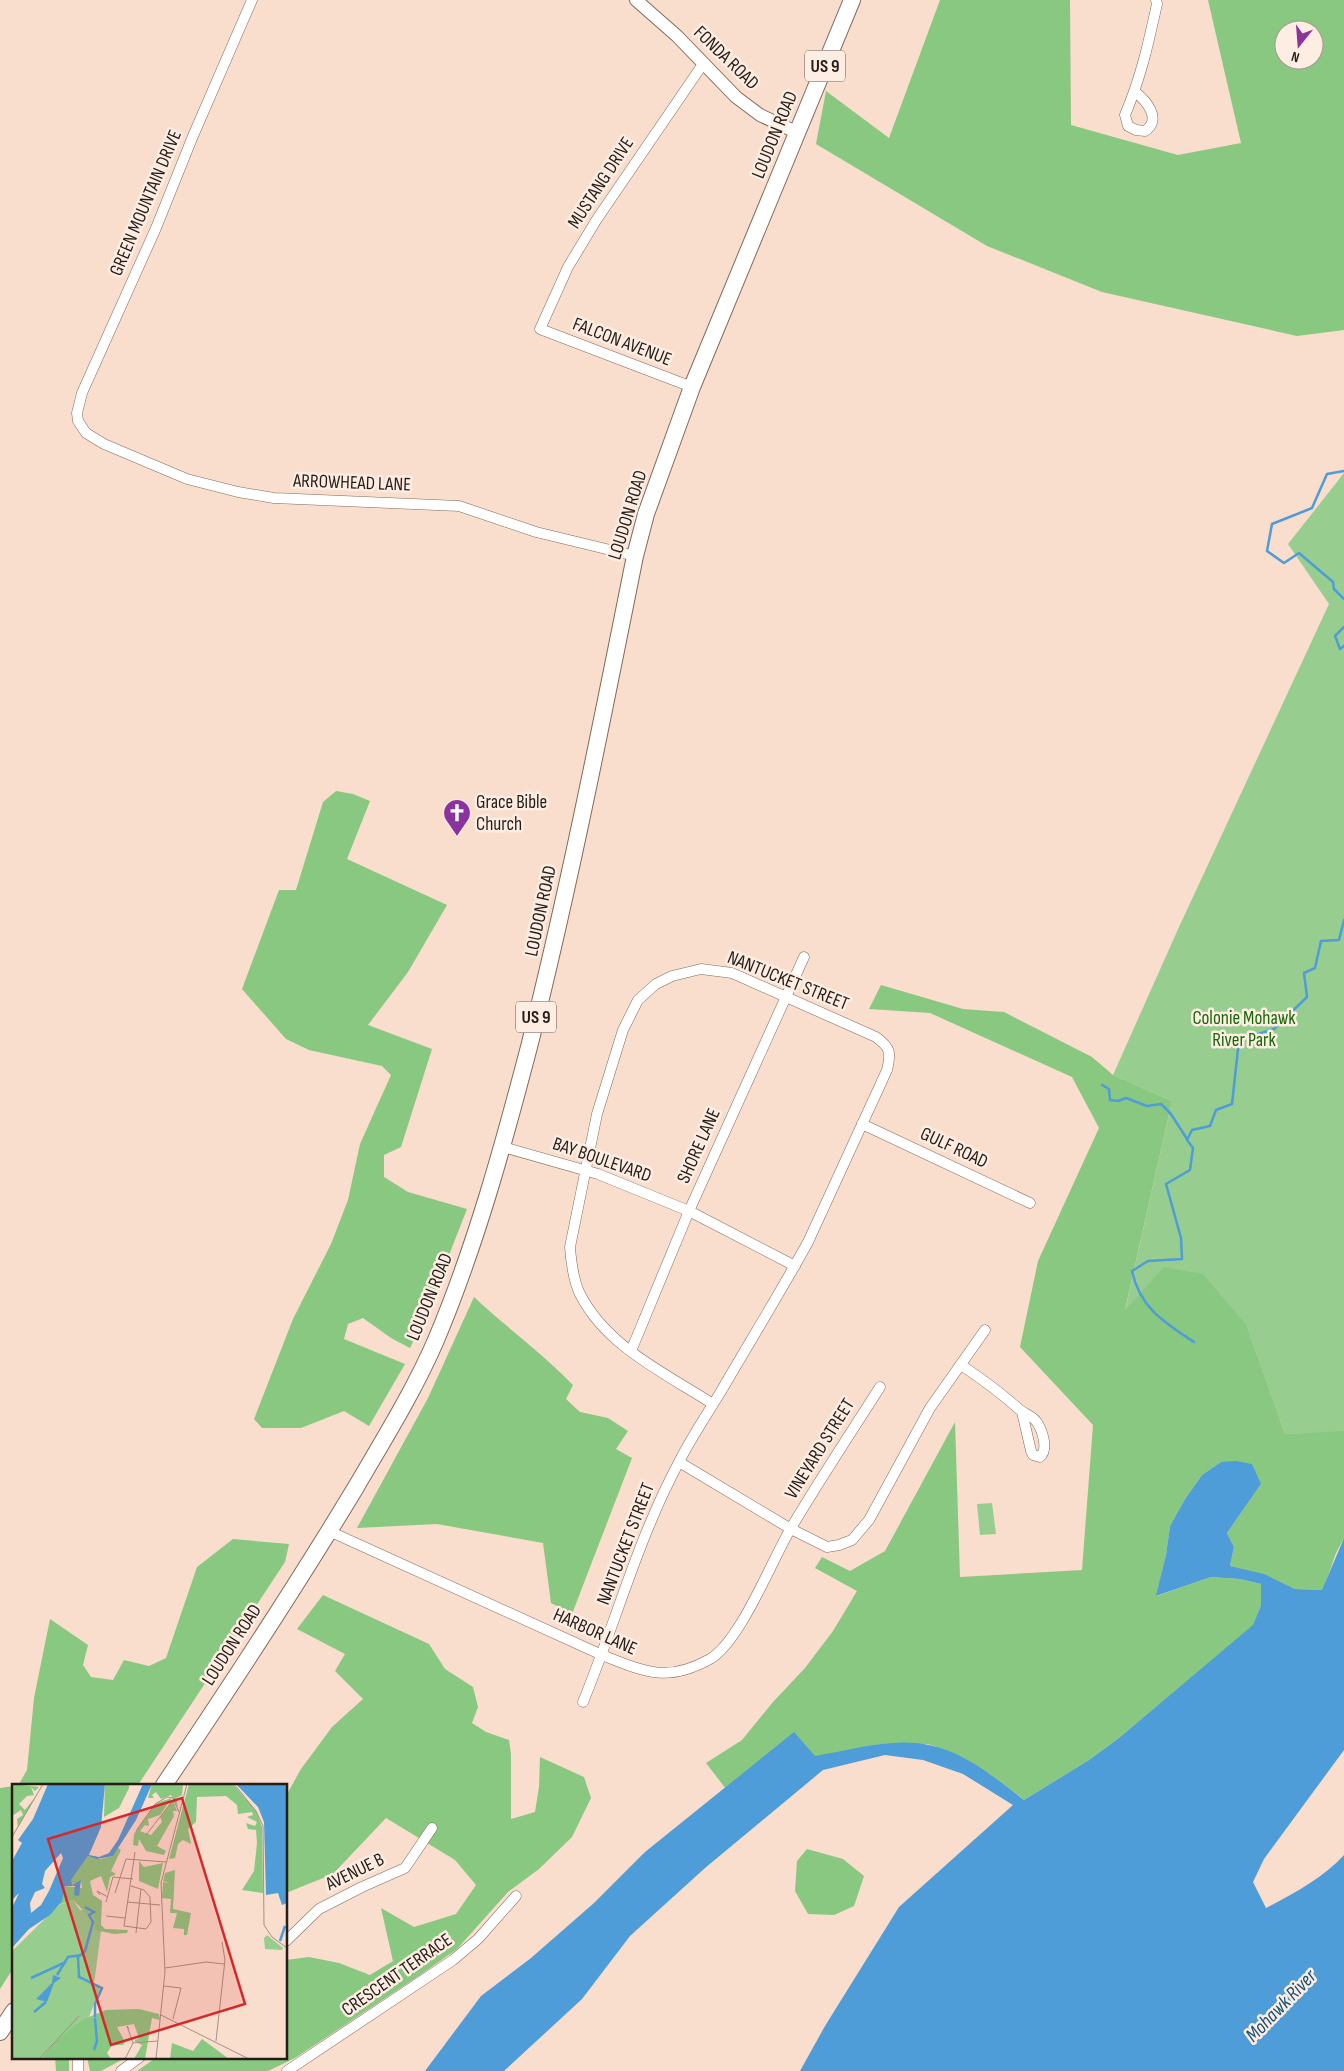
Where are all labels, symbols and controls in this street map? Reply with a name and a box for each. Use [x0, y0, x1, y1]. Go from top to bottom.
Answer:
north arrow [1274, 20, 1324, 70]
street label: FONDA ROAD [689, 21, 763, 95]
text: N [1289, 48, 1301, 66]
road number: US 9 [805, 50, 845, 82]
street label: LOUDON ROAD [747, 88, 803, 182]
street label: GREEN MOUNTAIN DRIVE [105, 127, 187, 279]
street label: MUSTANG DRIVE [563, 133, 639, 233]
street label: FALCON AVENUE [569, 313, 675, 371]
street label: LOUDON ROAD [604, 467, 652, 563]
street label: ARROWHEAD LANE [292, 469, 411, 497]
place label: Grace Bible Church [476, 791, 547, 836]
church icon: Grace Bible Church [442, 798, 472, 837]
street label: LOUDON ROAD [520, 863, 562, 959]
street label: NANTUCKET STREET [724, 946, 852, 1016]
road number: US 9 [516, 1002, 556, 1032]
park label: Colonie Mohawk River Park [1192, 1007, 1296, 1052]
street label: SHORE LANE [672, 1105, 726, 1187]
street label: GULF ROAD [917, 1122, 991, 1174]
street label: BAY BOULEVARD [550, 1132, 654, 1188]
street label: LOUDON ROAD [402, 1250, 458, 1344]
street label: VINEYARD STREET [780, 1394, 860, 1503]
street label: NANTUCKET STREET [592, 1480, 660, 1608]
street label: LOUDON ROAD [197, 1600, 267, 1690]
street label: HARBOR LANE [550, 1603, 640, 1661]
inset map [12, 1784, 288, 2058]
street label: AVENUE B [321, 1848, 388, 1896]
street label: CRESCENT TERRACE [337, 1928, 457, 2022]
water label: Mohawk River [1241, 1964, 1322, 2047]

